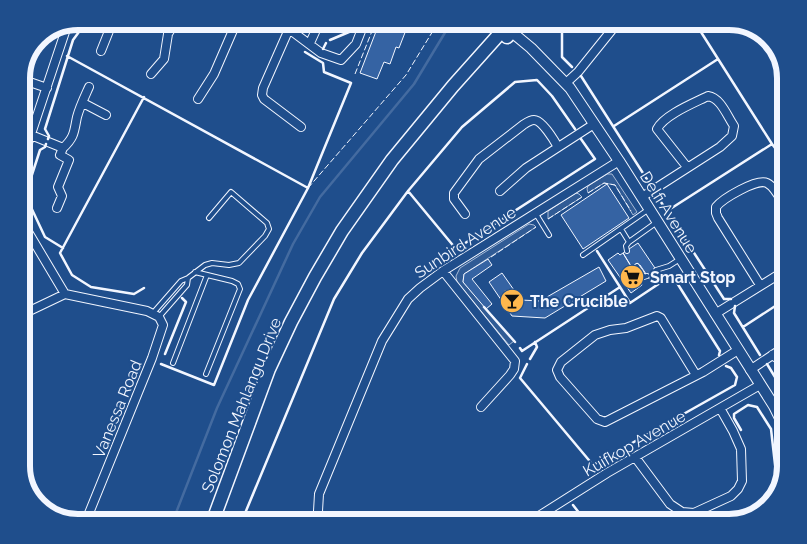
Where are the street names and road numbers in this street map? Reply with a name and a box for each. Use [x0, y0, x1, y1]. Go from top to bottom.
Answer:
street label: Delfi Avenue [636, 168, 701, 257]
street label: Sunbird Avenue [411, 203, 520, 282]
street label: Solomon Mahlangu Drive [198, 315, 285, 495]
street label: Vanessa Road [89, 357, 146, 461]
street label: Kuifkop Avenue [580, 406, 689, 481]

